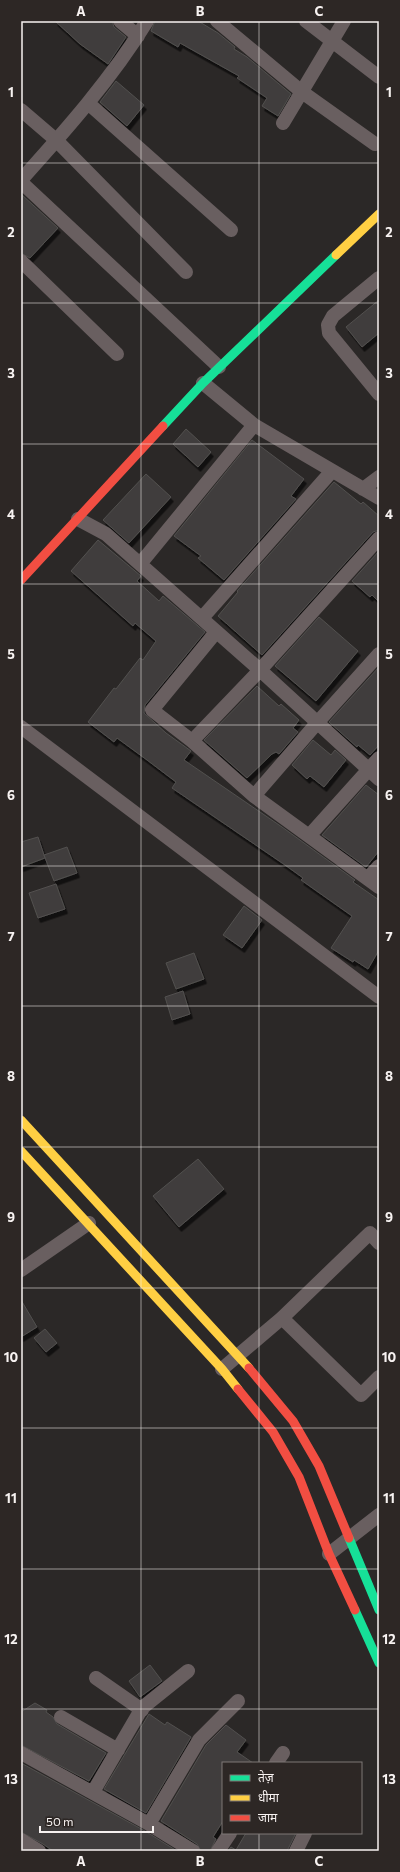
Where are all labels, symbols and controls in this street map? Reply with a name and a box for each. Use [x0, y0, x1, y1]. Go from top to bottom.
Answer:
text: A [76, 3, 86, 19]
text: B [196, 3, 205, 19]
text: C [315, 3, 324, 19]
text: 1 [8, 84, 14, 100]
text: 1 [386, 84, 392, 100]
text: 2 [7, 224, 15, 240]
text: 2 [385, 224, 393, 240]
text: 3 [7, 365, 15, 381]
text: 3 [385, 365, 393, 381]
text: 4 [7, 506, 15, 522]
text: 4 [385, 506, 393, 522]
text: 5 [7, 646, 15, 662]
text: 5 [385, 646, 393, 662]
text: 6 [7, 787, 15, 803]
text: 6 [385, 787, 393, 803]
text: 7 [7, 928, 15, 944]
text: 7 [385, 928, 393, 944]
text: 8 [7, 1068, 15, 1084]
text: 8 [385, 1068, 393, 1084]
text: 9 [7, 1209, 15, 1225]
text: 9 [385, 1209, 393, 1225]
text: 10 [4, 1349, 19, 1365]
text: 10 [382, 1349, 397, 1365]
text: 11 [5, 1490, 17, 1506]
text: 11 [383, 1490, 395, 1506]
text: 12 [4, 1631, 18, 1647]
text: 12 [382, 1631, 396, 1647]
legend [222, 1762, 362, 1834]
text: तेज़ [258, 1770, 275, 1784]
text: 13 [4, 1771, 18, 1787]
text: 13 [382, 1771, 396, 1787]
text: धीमा [258, 1790, 280, 1804]
scale bar [40, 1808, 153, 1834]
text: जाम [258, 1810, 278, 1824]
text: 50 m [46, 1814, 74, 1828]
text: A [76, 1853, 86, 1869]
text: B [196, 1853, 205, 1869]
text: C [315, 1853, 324, 1869]

